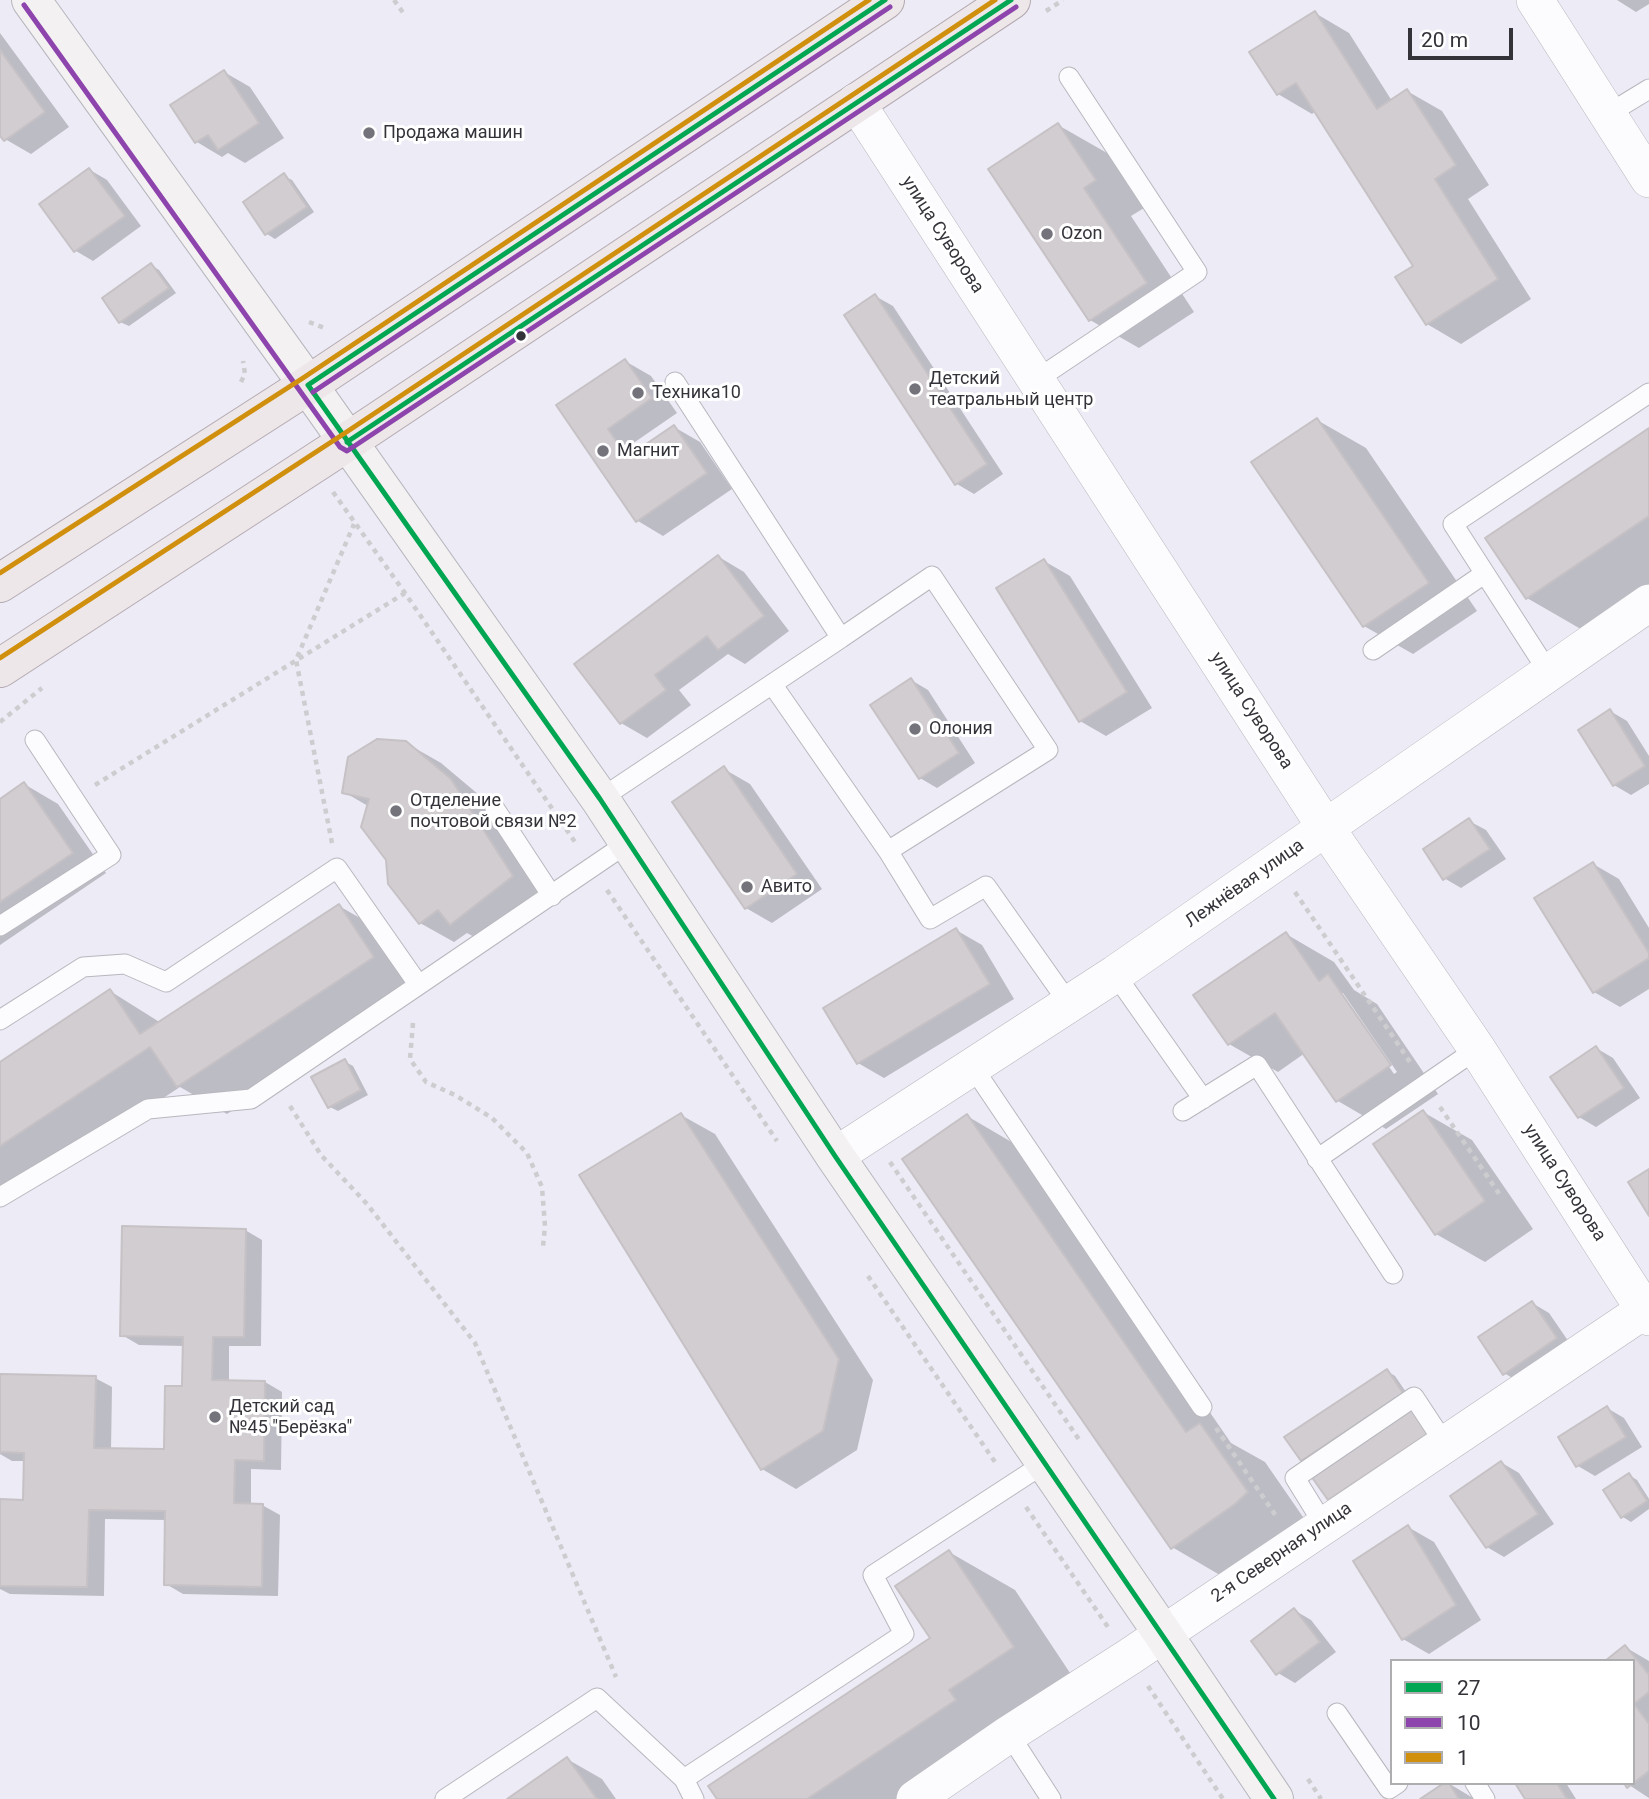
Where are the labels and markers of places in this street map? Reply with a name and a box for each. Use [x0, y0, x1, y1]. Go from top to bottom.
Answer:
place label: Продажа машин [383, 122, 523, 144]
marker: Продажа машин [361, 125, 377, 141]
place label: Ozon [1061, 223, 1102, 245]
marker: Ozon [1039, 226, 1055, 242]
unlabelled marker [514, 329, 528, 343]
place label: Детский театральный центр [929, 368, 1093, 410]
marker: Детский театральный центр [907, 381, 923, 397]
place label: Техника10 [652, 382, 741, 404]
marker: Техника10 [630, 385, 646, 401]
place label: Магнит [617, 440, 679, 462]
marker: Магнит [595, 443, 611, 459]
place label: Олония [929, 718, 993, 740]
marker: Олония [907, 721, 923, 737]
place label: Отделение почтовой связи №2 [410, 790, 577, 832]
marker: Отделение почтовой связи №2 [388, 803, 404, 819]
place label: Авито [761, 876, 812, 898]
marker: Авито [739, 879, 755, 895]
place label: Детский сад №45 "Берёзка" [229, 1396, 352, 1438]
marker: Детский сад №45 "Берёзка" [207, 1409, 223, 1425]

